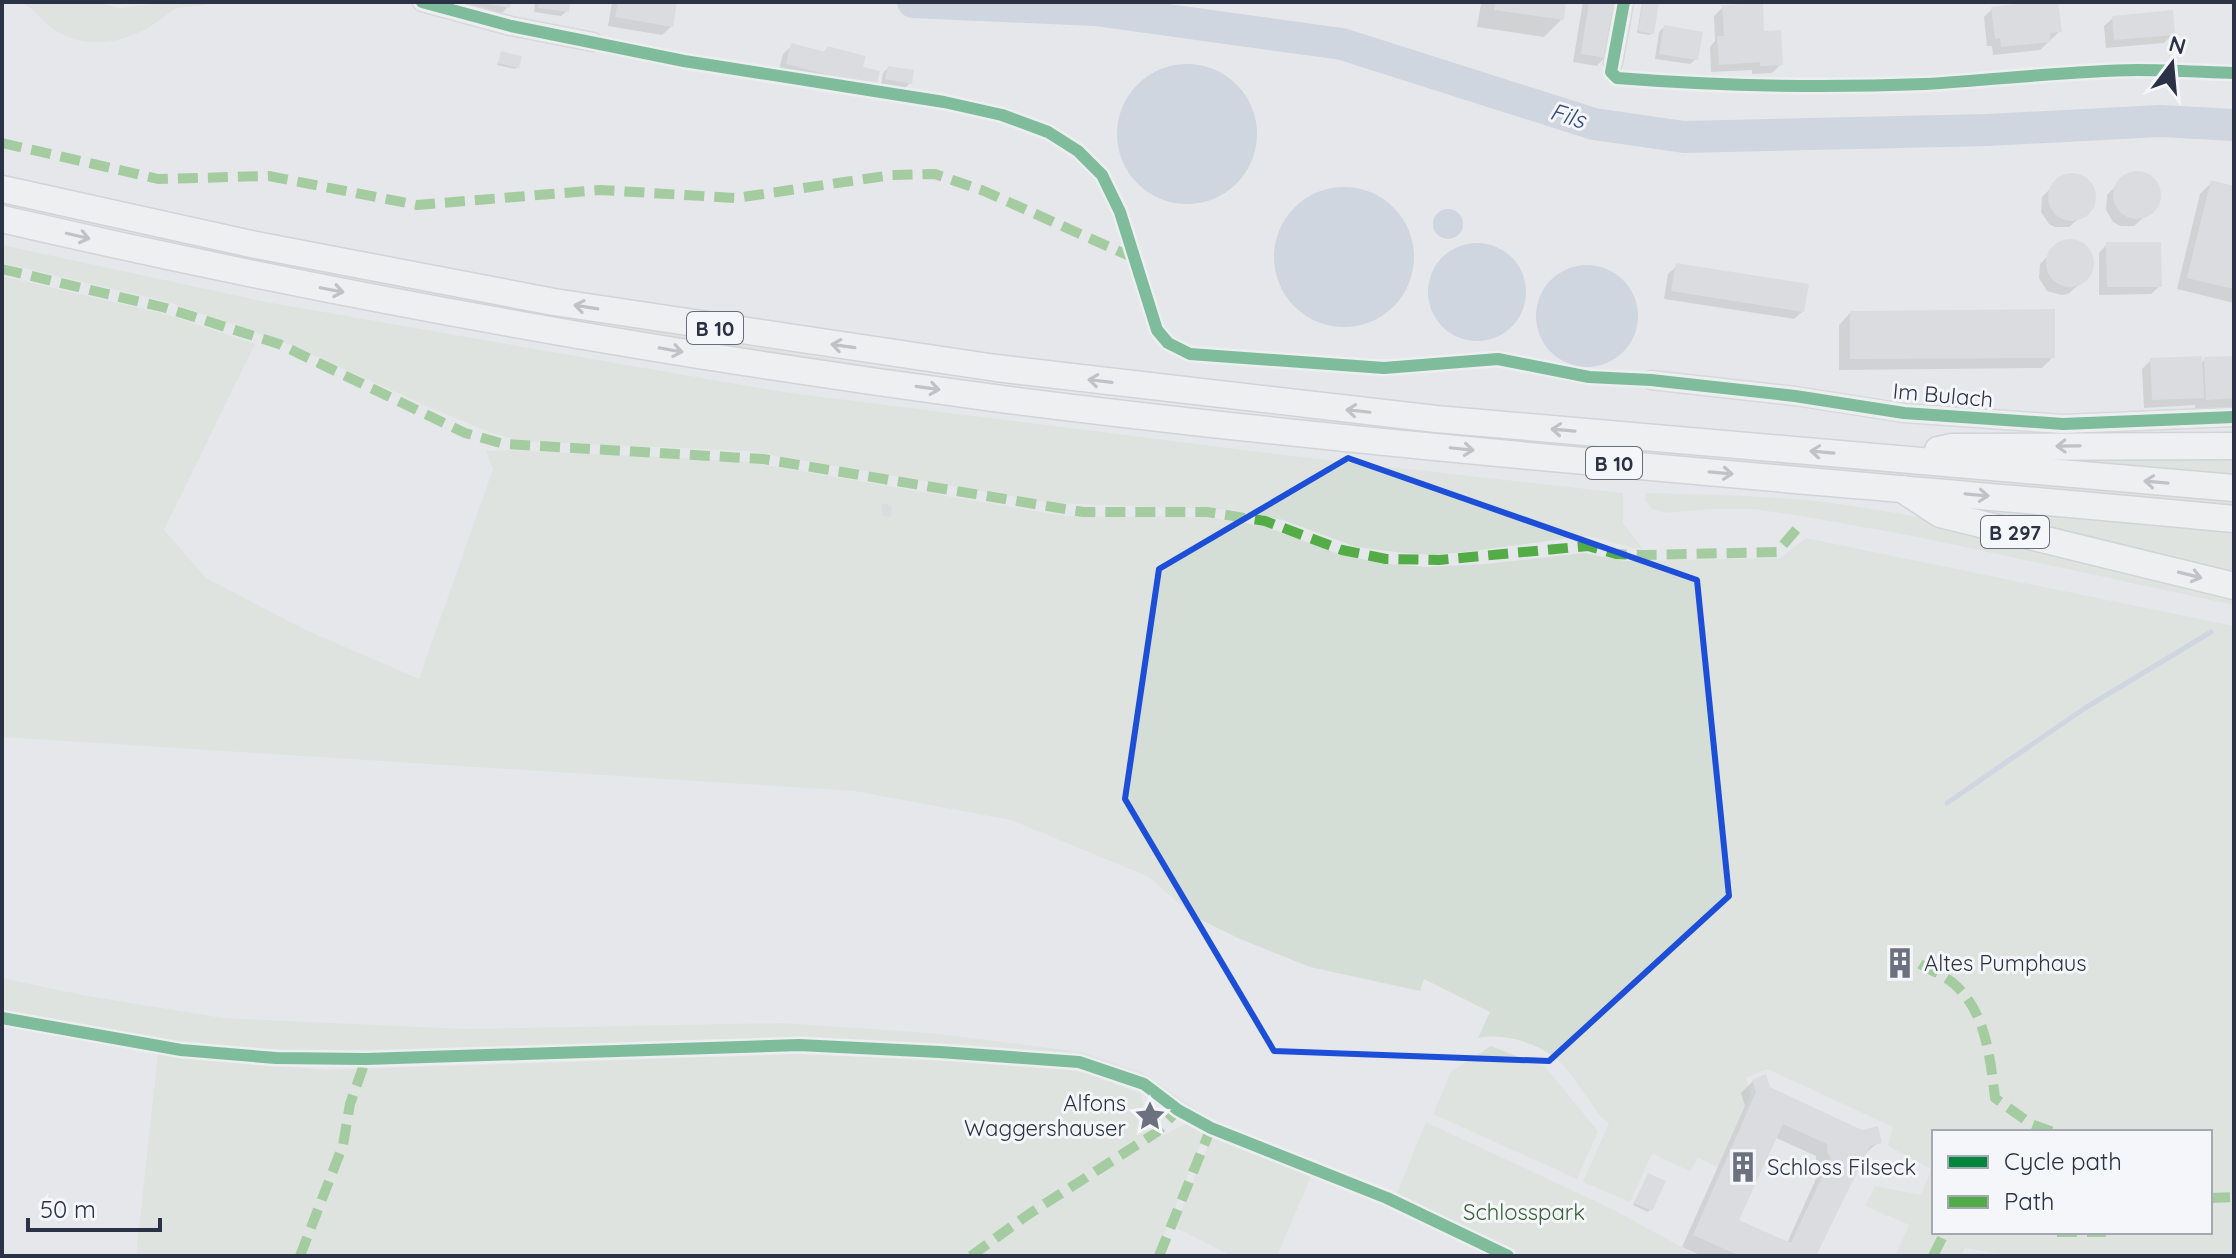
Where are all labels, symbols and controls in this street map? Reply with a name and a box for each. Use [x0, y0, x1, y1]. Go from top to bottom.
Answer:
north arrow [2132, 24, 2212, 104]
text: N [2166, 29, 2189, 60]
water label: Fils [1547, 95, 1591, 135]
one-way arrow [65, 230, 90, 245]
one-way arrow [319, 283, 345, 298]
one-way arrow [573, 299, 599, 314]
road number: B 10 [687, 312, 743, 344]
one-way arrow [830, 338, 856, 353]
one-way arrow [658, 344, 683, 359]
one-way arrow [1087, 374, 1114, 389]
street label: Im Bulach [1892, 377, 1994, 413]
one-way arrow [915, 381, 940, 396]
one-way arrow [1345, 404, 1372, 419]
one-way arrow [1550, 422, 1577, 437]
one-way arrow [2055, 438, 2082, 454]
one-way arrow [1448, 441, 1475, 456]
one-way arrow [1809, 444, 1836, 459]
road number: B 10 [1586, 447, 1642, 479]
one-way arrow [1707, 465, 1734, 480]
one-way arrow [2143, 474, 2170, 489]
one-way arrow [1963, 488, 1990, 503]
road number: B 297 [1981, 516, 2049, 548]
one-way arrow [2176, 568, 2202, 583]
building icon: Altes Pumphaus [1883, 946, 1917, 980]
place label: Altes Pumphaus [1924, 949, 2087, 977]
place label: Alfons Waggershauser [964, 1089, 1127, 1142]
place icon: Alfons Waggershauser [1133, 1099, 1167, 1133]
legend [1932, 1130, 2212, 1234]
text: Cycle path [2004, 1146, 2122, 1176]
building icon: Schloss Filseck [1726, 1150, 1760, 1184]
place label: Schloss Filseck [1767, 1153, 1916, 1181]
scale bar [28, 1182, 160, 1232]
text: Path [2004, 1186, 2055, 1216]
text: 50 m [40, 1194, 96, 1224]
park label: Schlosspark [1463, 1198, 1585, 1226]

